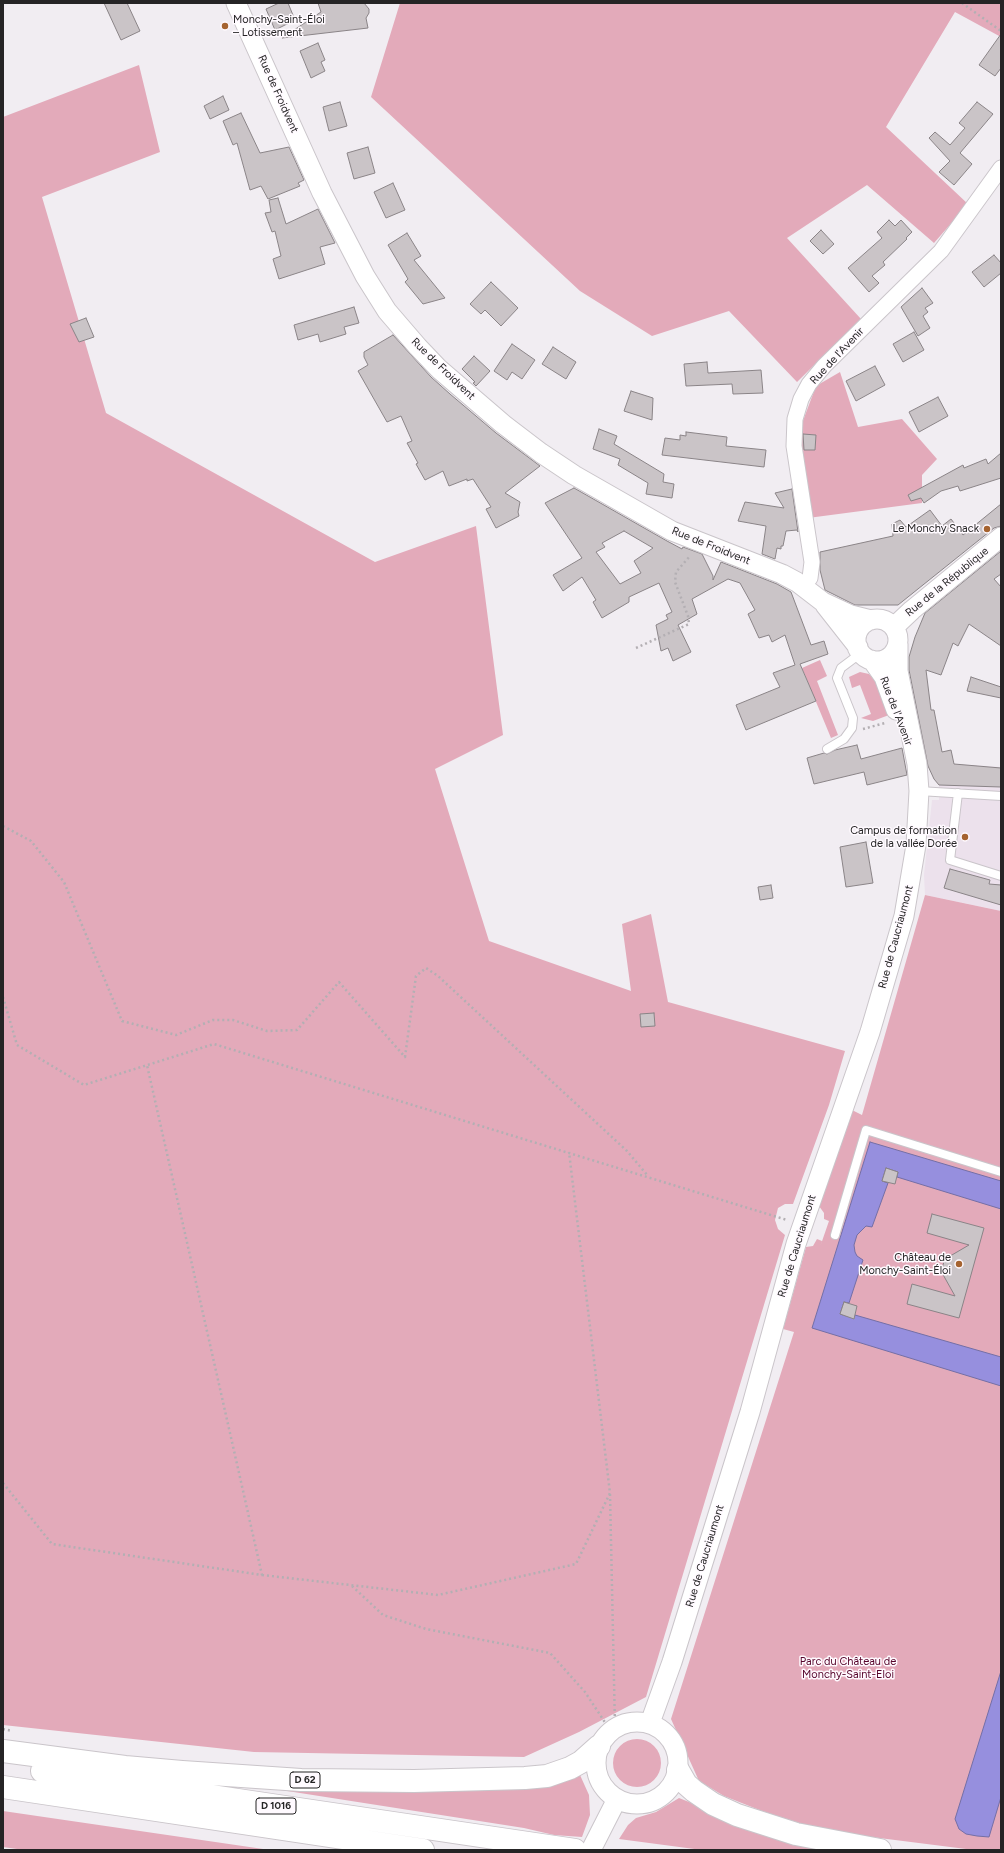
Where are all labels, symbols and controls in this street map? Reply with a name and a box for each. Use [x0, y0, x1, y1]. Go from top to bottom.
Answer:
place label: Monchy-Saint-Éloi – Lotissement [233, 13, 325, 39]
marker: Monchy-Saint-Éloi – Lotissement [220, 21, 230, 31]
street label: Rue de Froidvent [255, 53, 301, 135]
street label: Rue de l'Avenir [807, 325, 867, 387]
street label: Rue de Froidvent [408, 335, 478, 403]
place label: Le Monchy Snack [892, 522, 979, 536]
street label: Rue de Froidvent [670, 524, 752, 568]
marker: Le Monchy Snack [982, 524, 992, 534]
street label: Rue de la République [903, 544, 991, 620]
street label: Rue de l'Avenir [877, 675, 915, 747]
place label: Campus de formation de la vallée Dorée [850, 824, 957, 850]
marker: Campus de formation de la vallée Dorée [960, 832, 970, 842]
street label: Rue de Caucriaumont [876, 884, 916, 990]
street label: Rue de Caucriaumont [775, 1193, 819, 1299]
place label: Château de Monchy-Saint-Éloi [859, 1251, 951, 1277]
marker: Château de Monchy-Saint-Éloi [954, 1259, 964, 1269]
street label: Rue de Caucriaumont [683, 1503, 727, 1609]
park label: Parc du Château de Monchy-Saint-Eloi [800, 1655, 896, 1681]
road number: D 62 [290, 1772, 320, 1788]
road number: D 1016 [256, 1798, 296, 1814]

